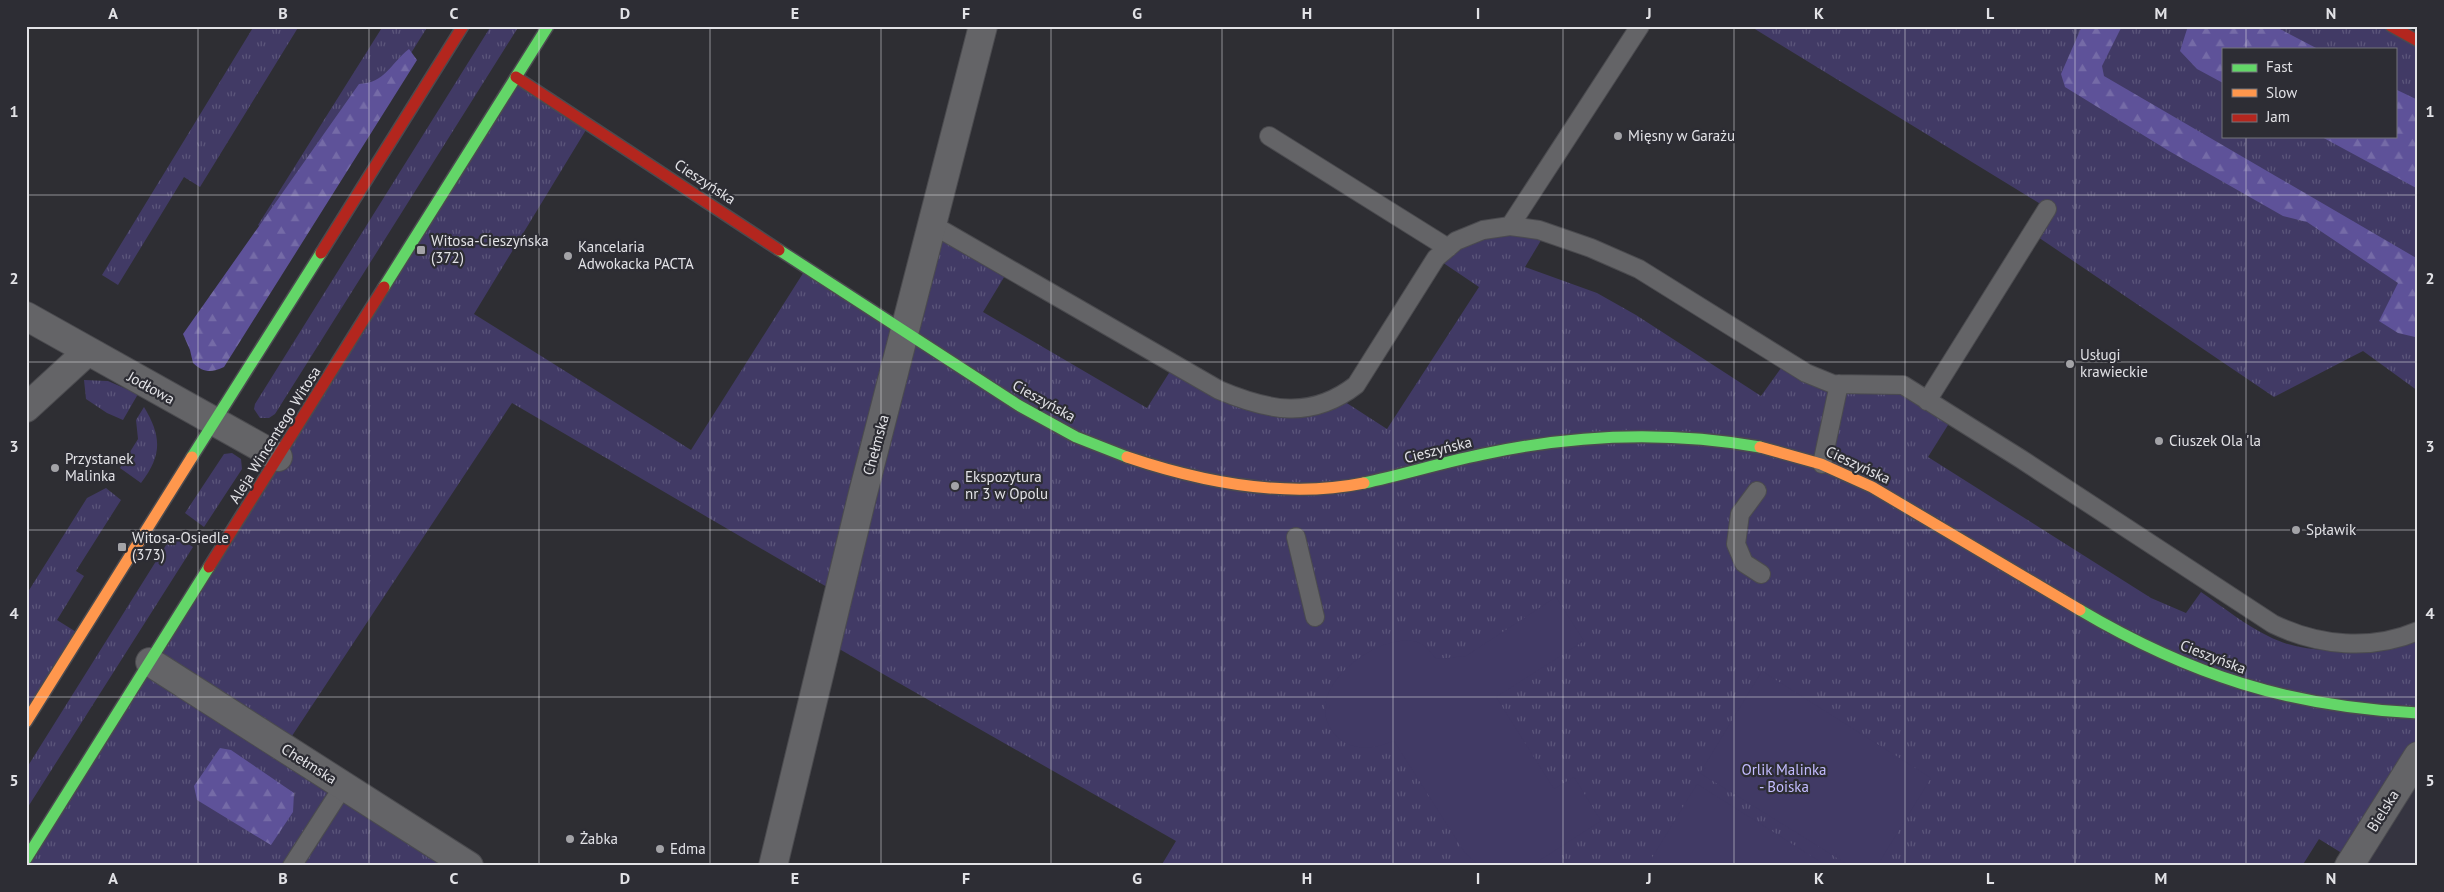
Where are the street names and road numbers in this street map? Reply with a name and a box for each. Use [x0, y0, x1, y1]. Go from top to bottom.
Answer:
street label: Cieszyńska [671, 155, 739, 208]
street label: Aleja Wincentego Witosa [225, 363, 325, 507]
street label: Jodłowa [123, 366, 178, 408]
street label: Cieszyńska [1009, 375, 1079, 426]
street label: Chełmska [858, 413, 893, 477]
street label: Cieszyńska [1402, 432, 1474, 467]
street label: Cieszyńska [1823, 441, 1894, 488]
street label: Cieszyńska [2177, 635, 2249, 678]
street label: Chełmska [278, 739, 341, 788]
street label: Bielska [2362, 786, 2403, 835]

